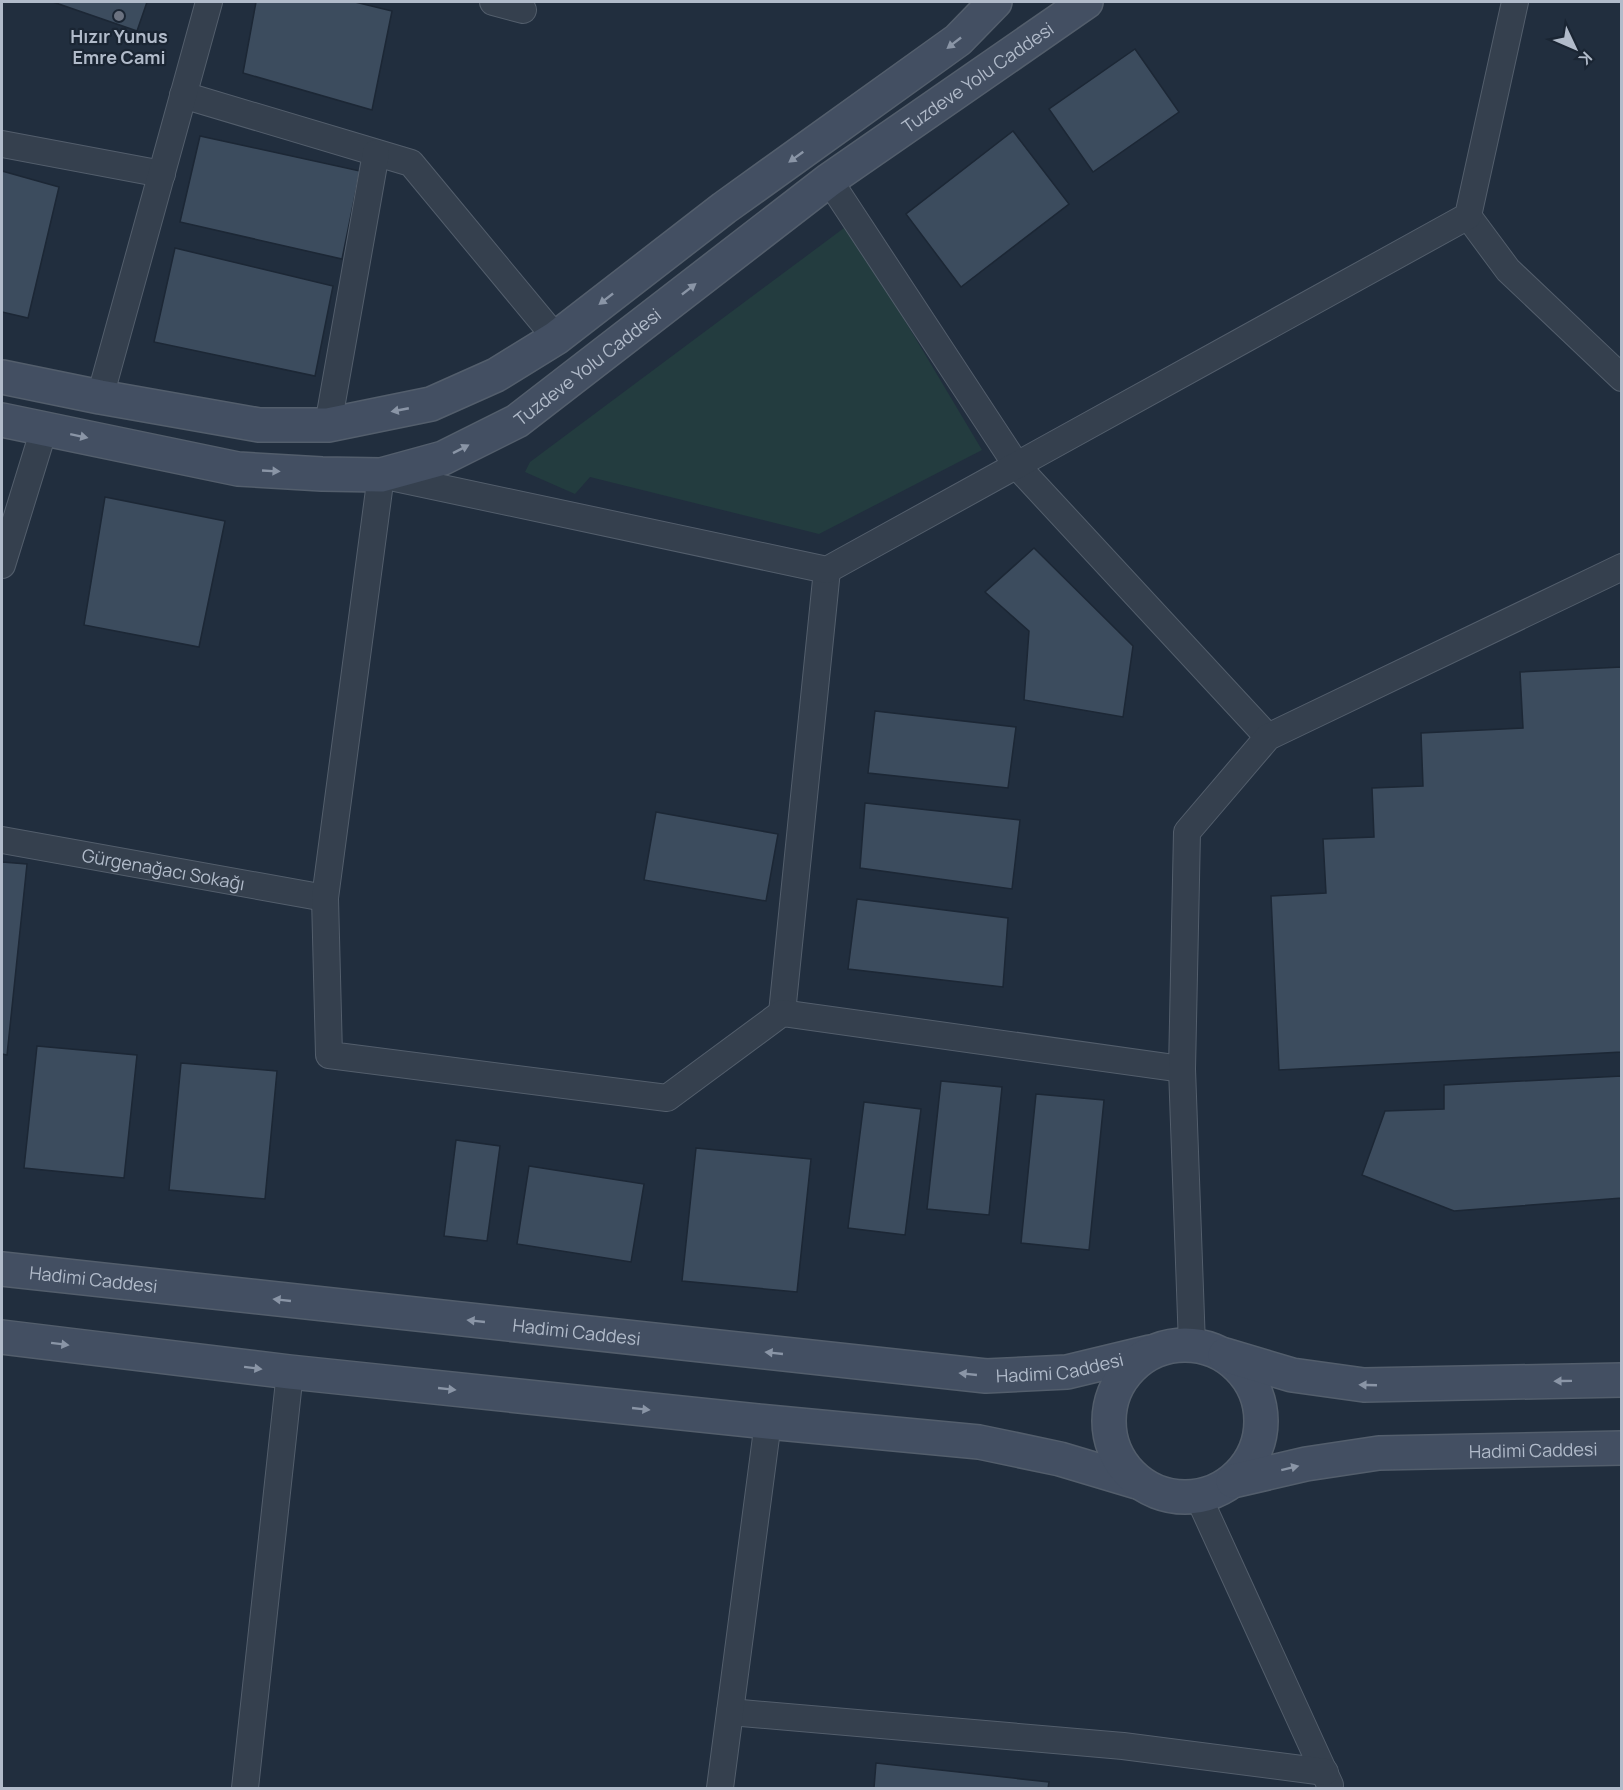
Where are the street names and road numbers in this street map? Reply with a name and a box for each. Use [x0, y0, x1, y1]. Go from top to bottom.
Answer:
street label: Tuzdeve Yolu Caddesi [897, 16, 1058, 138]
street label: Tuzdeve Yolu Caddesi [509, 302, 666, 431]
street label: Gürgenağacı Sokağı [80, 843, 247, 895]
street label: Hadimi Caddesi [28, 1260, 159, 1298]
street label: Hadimi Caddesi [511, 1313, 642, 1350]
street label: Hadimi Caddesi [995, 1347, 1126, 1387]
street label: Hadimi Caddesi [1469, 1437, 1598, 1463]

